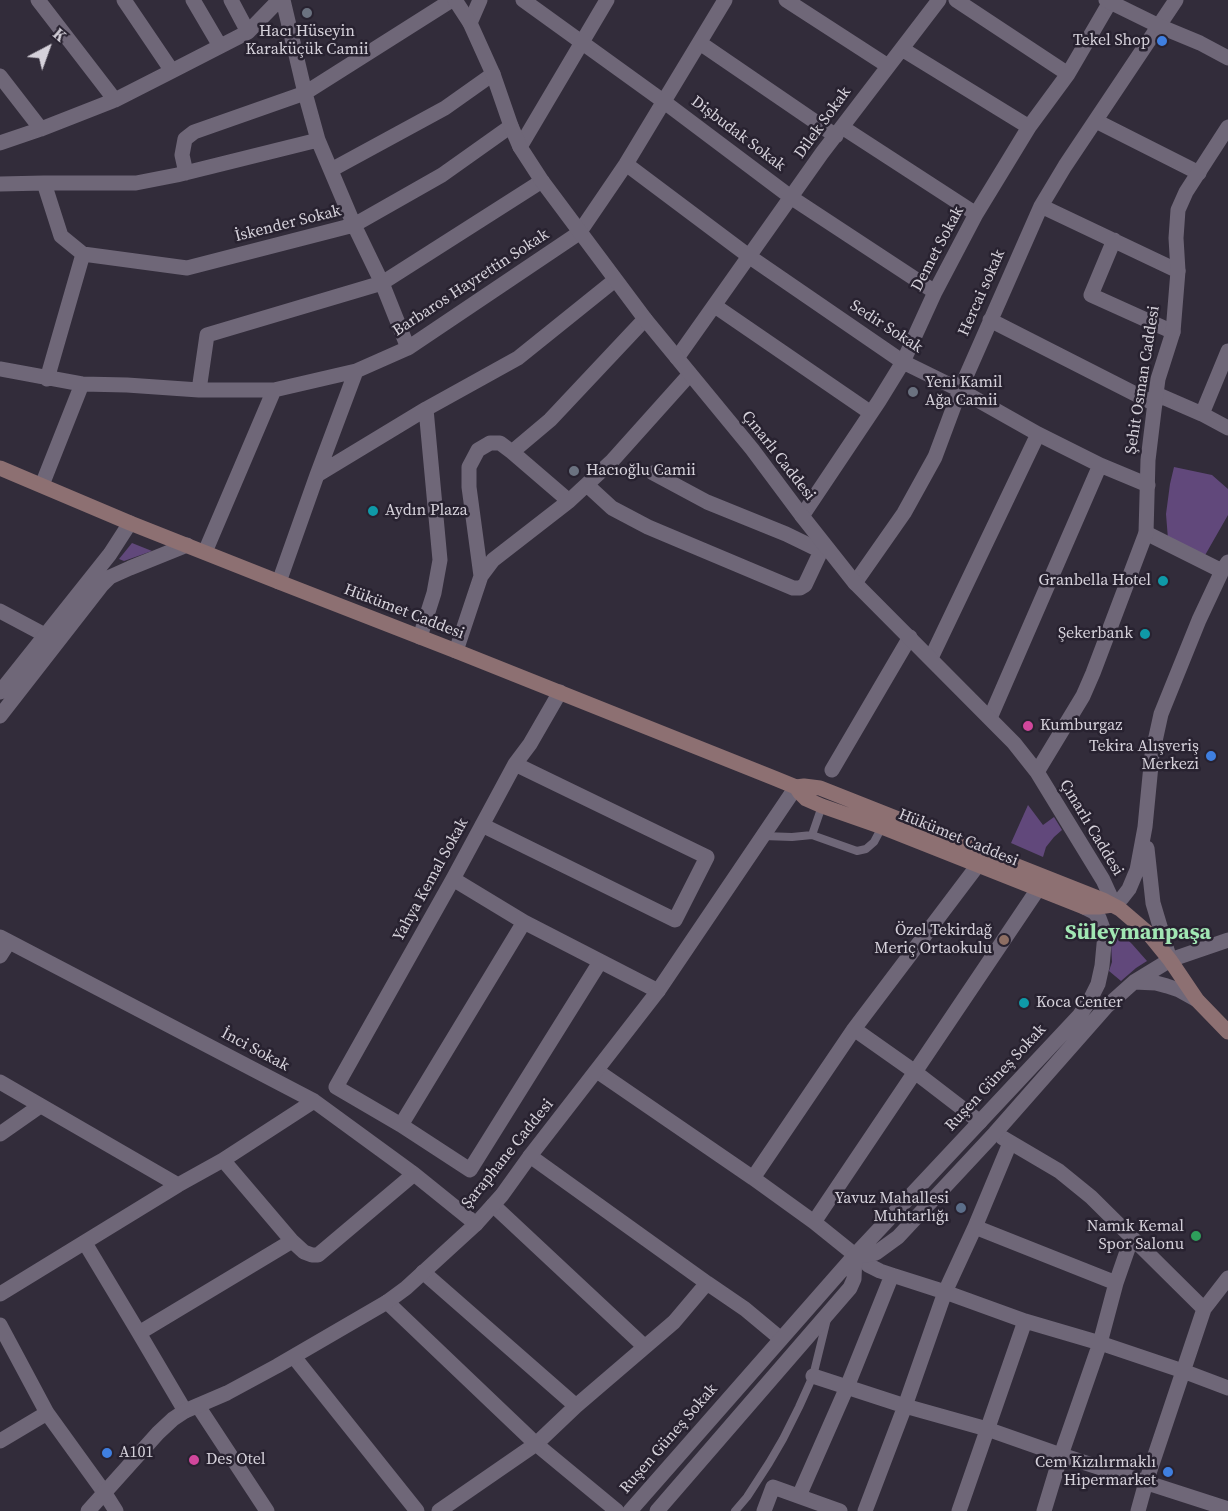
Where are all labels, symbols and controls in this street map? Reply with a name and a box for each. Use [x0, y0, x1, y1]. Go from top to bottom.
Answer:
marker: Hacı Hüseyin Karaküçük Camii [300, 6, 314, 20]
north arrow [18, 18, 78, 78]
text: K [48, 22, 71, 46]
place label: Hacı Hüseyin Karaküçük Camii [246, 22, 368, 60]
place label: Tekel Shop [1073, 31, 1150, 51]
marker: Tekel Shop [1155, 34, 1169, 48]
street label: Dilek Sokak [791, 83, 855, 163]
street label: Dişbudak Sokak [687, 92, 789, 176]
street label: İskender Sokak [233, 202, 343, 246]
street label: Demet Sokak [908, 203, 968, 295]
street label: Barbaros Hayrettin Sokak [389, 225, 553, 341]
street label: Hercai sokak [954, 247, 1010, 339]
street label: Sedir Sokak [846, 296, 926, 358]
street label: Şehit Osman Caddesi [1122, 304, 1164, 456]
place label: Yeni Kamil Ağa Camii [925, 373, 1003, 411]
marker: Yeni Kamil Ağa Camii [906, 385, 920, 399]
street label: Çınarlı Caddesi [737, 407, 819, 505]
place label: Hacıoğlu Camii [586, 461, 696, 481]
marker: Hacıoğlu Camii [567, 464, 581, 478]
place label: Aydın Plaza [385, 501, 468, 521]
marker: Aydın Plaza [366, 504, 380, 518]
place label: Granbella Hotel [1038, 571, 1151, 591]
marker: Granbella Hotel [1156, 574, 1170, 588]
street label: Hükümet Caddesi [341, 580, 467, 644]
place label: Şekerbank [1058, 624, 1133, 644]
marker: Şekerbank [1138, 627, 1152, 641]
place label: Kumburgaz [1040, 716, 1122, 736]
marker: Kumburgaz [1021, 719, 1035, 733]
place label: Tekira Alışveriş Merkezi [1089, 737, 1199, 775]
marker: Tekira Alışveriş Merkezi [1204, 749, 1218, 763]
street label: Çınarlı Caddesi [1055, 776, 1127, 880]
street label: Hükümet Caddesi [895, 805, 1021, 871]
street label: Yahya Kemal Sokak [389, 815, 473, 945]
district label: Süleymanpaşa [1065, 920, 1211, 946]
place label: Özel Tekirdağ Meriç Ortaokulu [874, 921, 992, 959]
marker: Özel Tekirdağ Meriç Ortaokulu [997, 933, 1011, 947]
place label: Koca Center [1036, 993, 1123, 1013]
marker: Koca Center [1017, 996, 1031, 1010]
street label: Ruşen Güneş Sokak [941, 1021, 1051, 1135]
street label: İnci Sokak [218, 1024, 292, 1076]
street label: Şaraphane Caddesi [458, 1095, 558, 1213]
place label: Yavuz Mahallesi Muhtarlığı [834, 1189, 949, 1227]
marker: Yavuz Mahallesi Muhtarlığı [954, 1201, 968, 1215]
place label: Namık Kemal Spor Salonu [1087, 1217, 1184, 1255]
marker: Namık Kemal Spor Salonu [1189, 1229, 1203, 1243]
street label: Ruşen Güneş Sokak [616, 1380, 722, 1498]
place label: A101 [119, 1443, 154, 1463]
marker: A101 [100, 1446, 114, 1460]
place label: Des Otel [206, 1450, 265, 1470]
marker: Des Otel [187, 1453, 201, 1467]
place label: Cem Kızılırmaklı Hipermarket [1035, 1453, 1156, 1491]
marker: Cem Kızılırmaklı Hipermarket [1161, 1465, 1175, 1479]

